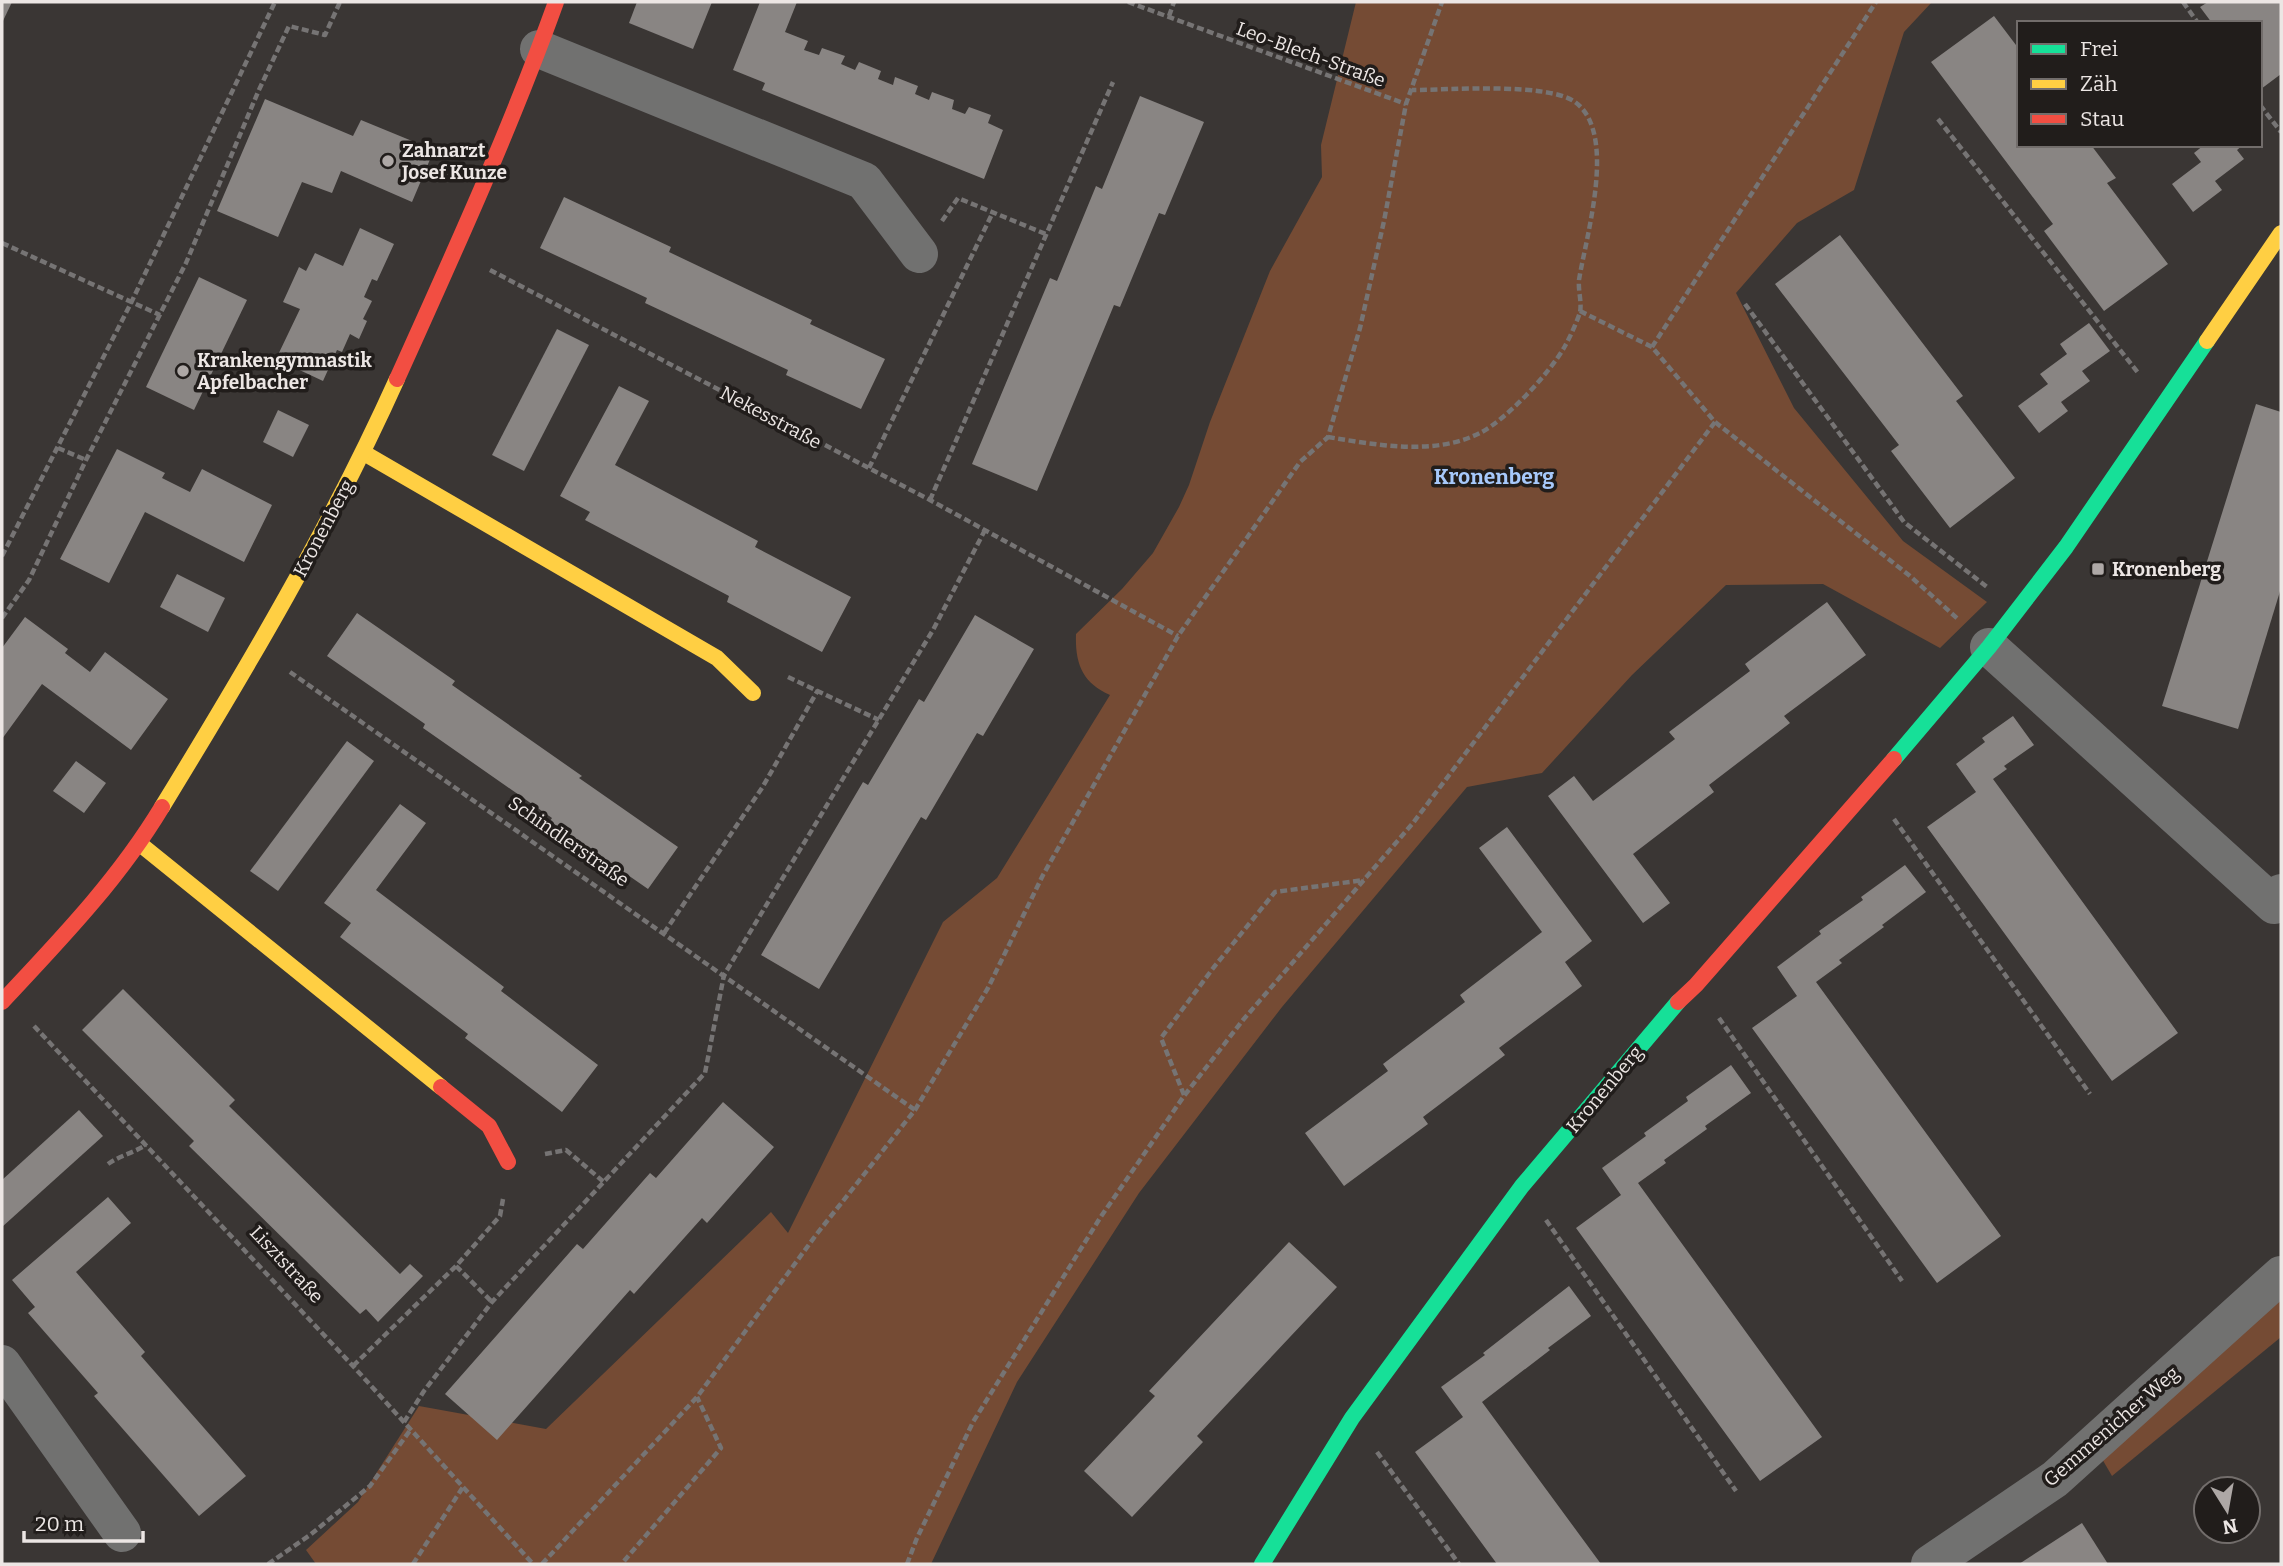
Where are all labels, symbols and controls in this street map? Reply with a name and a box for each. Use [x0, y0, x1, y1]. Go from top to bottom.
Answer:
street label: Leo-Blech-Straße [1233, 17, 1388, 92]
legend [2017, 21, 2262, 147]
text: Frei [2080, 36, 2118, 62]
text: Zäh [2080, 71, 2118, 97]
text: Stau [2080, 106, 2124, 132]
place label: Zahnarzt Josef Kunze [401, 139, 507, 184]
marker: Zahnarzt Josef Kunze [380, 153, 396, 169]
place label: Krankengymnastik Apfelbacher [197, 349, 372, 394]
marker: Krankengymnastik Apfelbacher [175, 363, 191, 379]
street label: Nekesstraße [716, 381, 825, 454]
district label: Kronenberg [1434, 464, 1554, 490]
street label: Kronenberg [288, 475, 359, 581]
place label: Kronenberg [2112, 558, 2221, 581]
marker: Kronenberg [2090, 561, 2106, 577]
street label: Schindlerstraße [504, 791, 633, 892]
street label: Kronenberg [1561, 1041, 1648, 1138]
street label: Lisztstraße [245, 1221, 328, 1308]
street label: Gemmenicher Weg [2039, 1361, 2184, 1491]
north arrow [2192, 1475, 2262, 1545]
scale bar [24, 1500, 144, 1544]
text: 20 m [35, 1511, 84, 1537]
text: N [2220, 1514, 2240, 1539]

